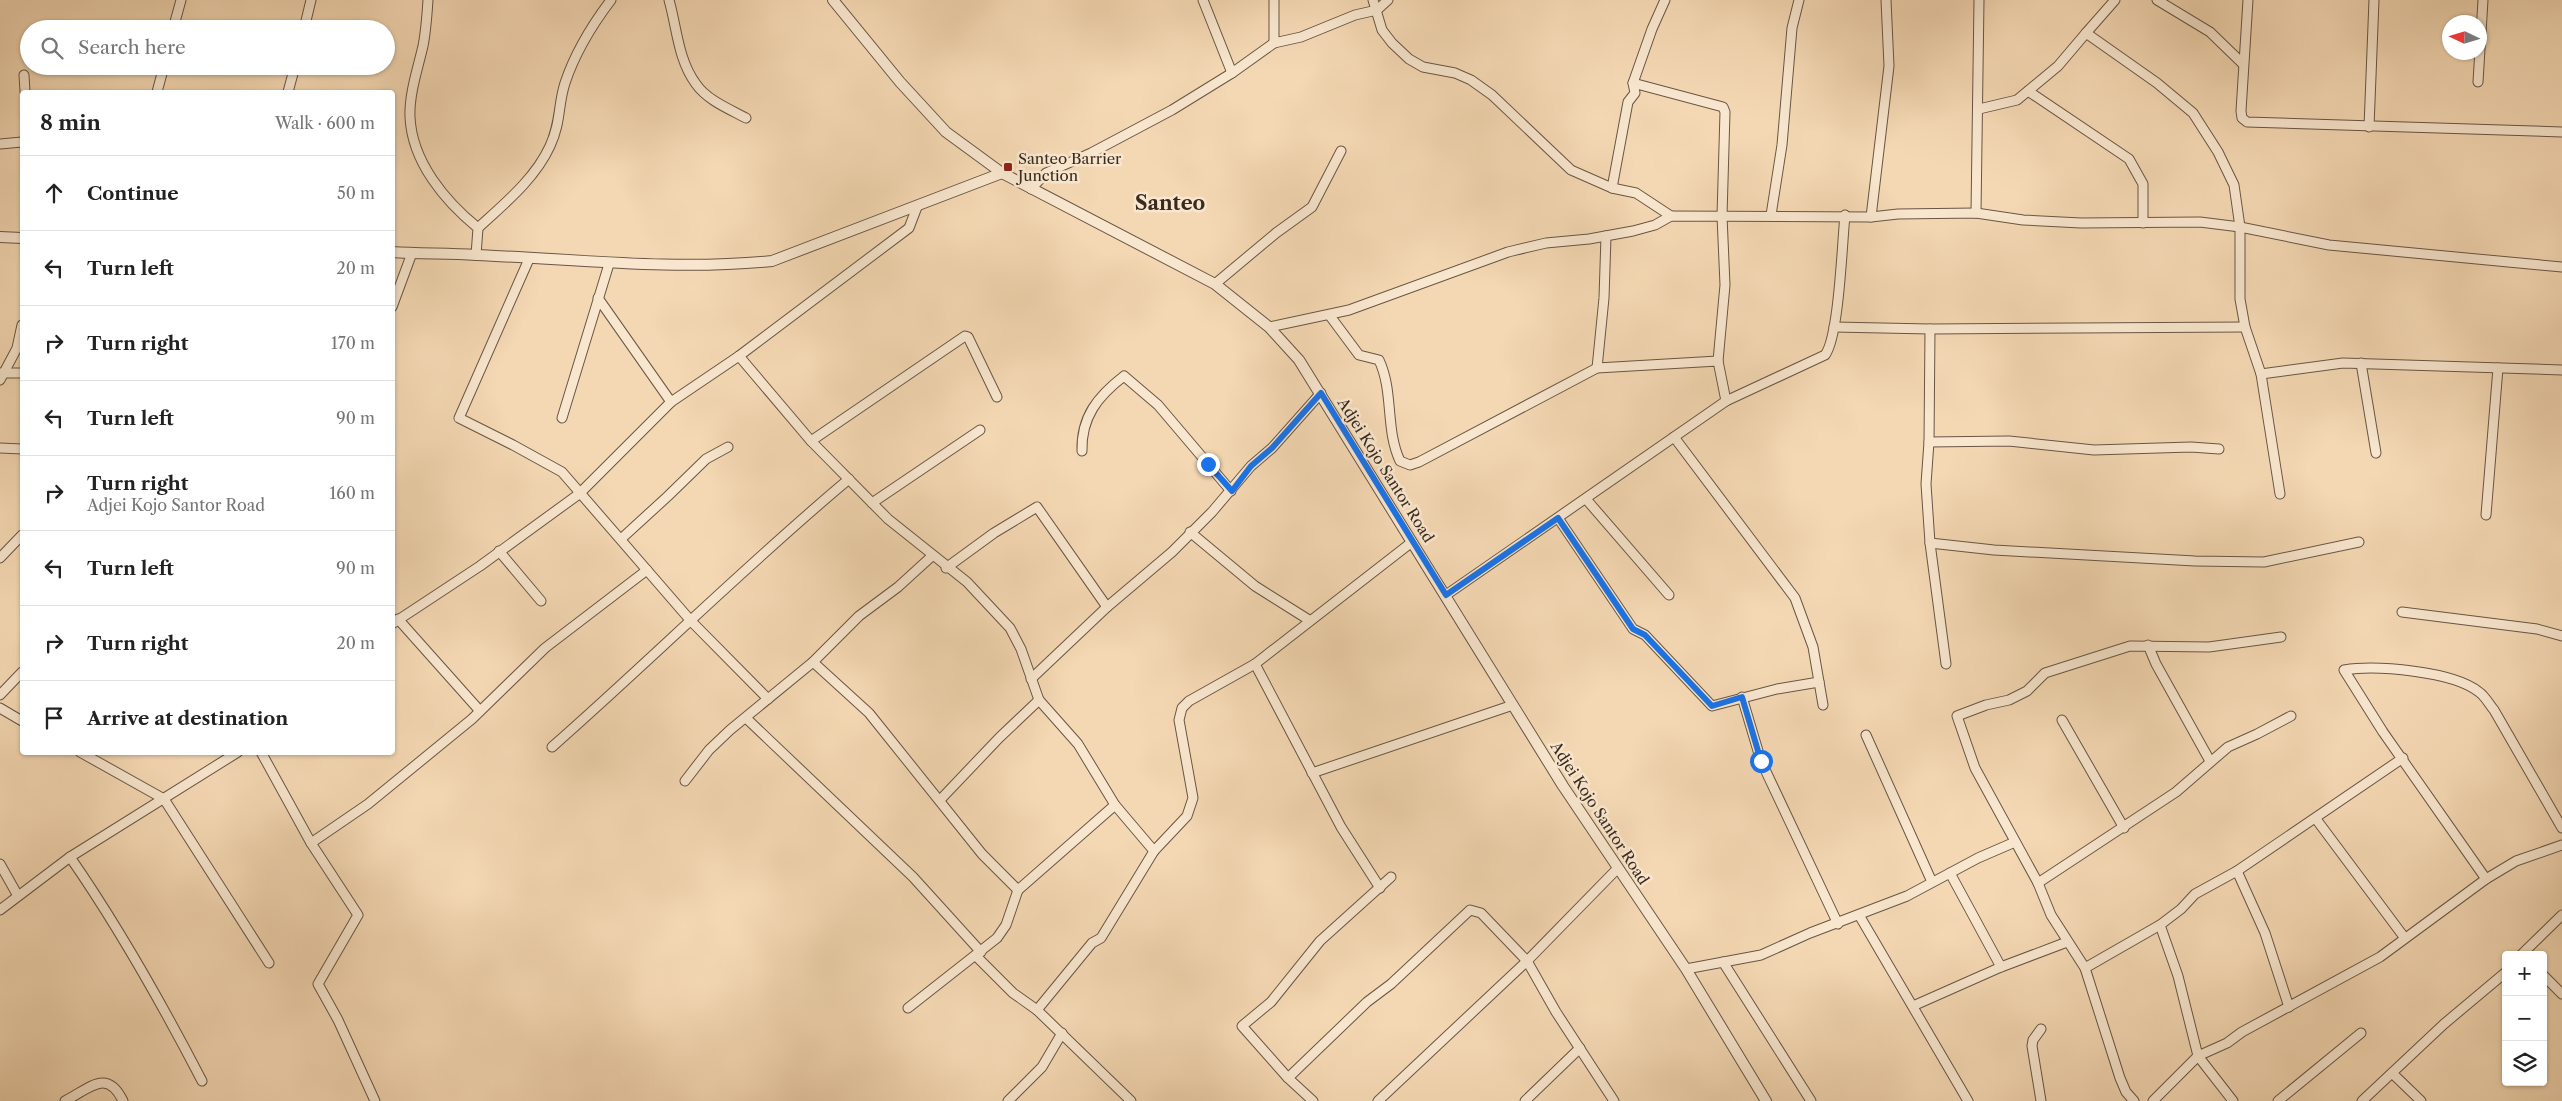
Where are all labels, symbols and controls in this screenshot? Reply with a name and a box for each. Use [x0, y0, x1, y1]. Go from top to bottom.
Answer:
north arrow [2442, 15, 2487, 60]
search box [20, 20, 395, 75]
icon: search [38, 34, 66, 62]
text: Search here [78, 36, 186, 59]
text: 8 min [40, 110, 101, 135]
text: Walk · 600 m [275, 113, 375, 133]
place label: Santeo Barrier Junction [1016, 149, 1122, 185]
marker: Santeo Barrier Junction [1002, 161, 1014, 173]
icon: ahead [40, 179, 68, 207]
text: Continue [87, 182, 179, 205]
text: 50 m [337, 183, 375, 203]
district label: Santeo [1135, 191, 1205, 215]
icon: left [40, 254, 68, 282]
text: Turn left [87, 257, 174, 280]
text: 20 m [336, 258, 375, 278]
icon: right [40, 329, 68, 357]
text: Turn right [87, 332, 188, 355]
text: 170 m [331, 333, 375, 353]
street label: Adjei Kojo Santor Road [1333, 393, 1438, 546]
icon: left [40, 404, 68, 432]
text: Turn left [87, 407, 174, 430]
text: 90 m [336, 408, 375, 428]
route end [1197, 453, 1220, 476]
text: Turn right [87, 472, 188, 495]
icon: right [40, 479, 68, 507]
text: 160 m [330, 483, 375, 503]
text: Adjei Kojo Santor Road [87, 495, 265, 515]
icon: left [40, 554, 68, 582]
text: Turn left [87, 557, 174, 580]
text: 90 m [336, 558, 375, 578]
icon: right [40, 629, 68, 657]
text: Turn right [87, 632, 188, 655]
text: 20 m [336, 633, 375, 653]
icon: arrive [40, 704, 68, 732]
text: Arrive at destination [87, 707, 288, 730]
street label: Adjei Kojo Santor Road [1546, 737, 1653, 888]
route start [1750, 750, 1773, 773]
map controls [2502, 951, 2547, 1086]
button: + [2502, 951, 2547, 996]
button: − [2502, 996, 2547, 1041]
button: layers [2502, 1041, 2547, 1086]

